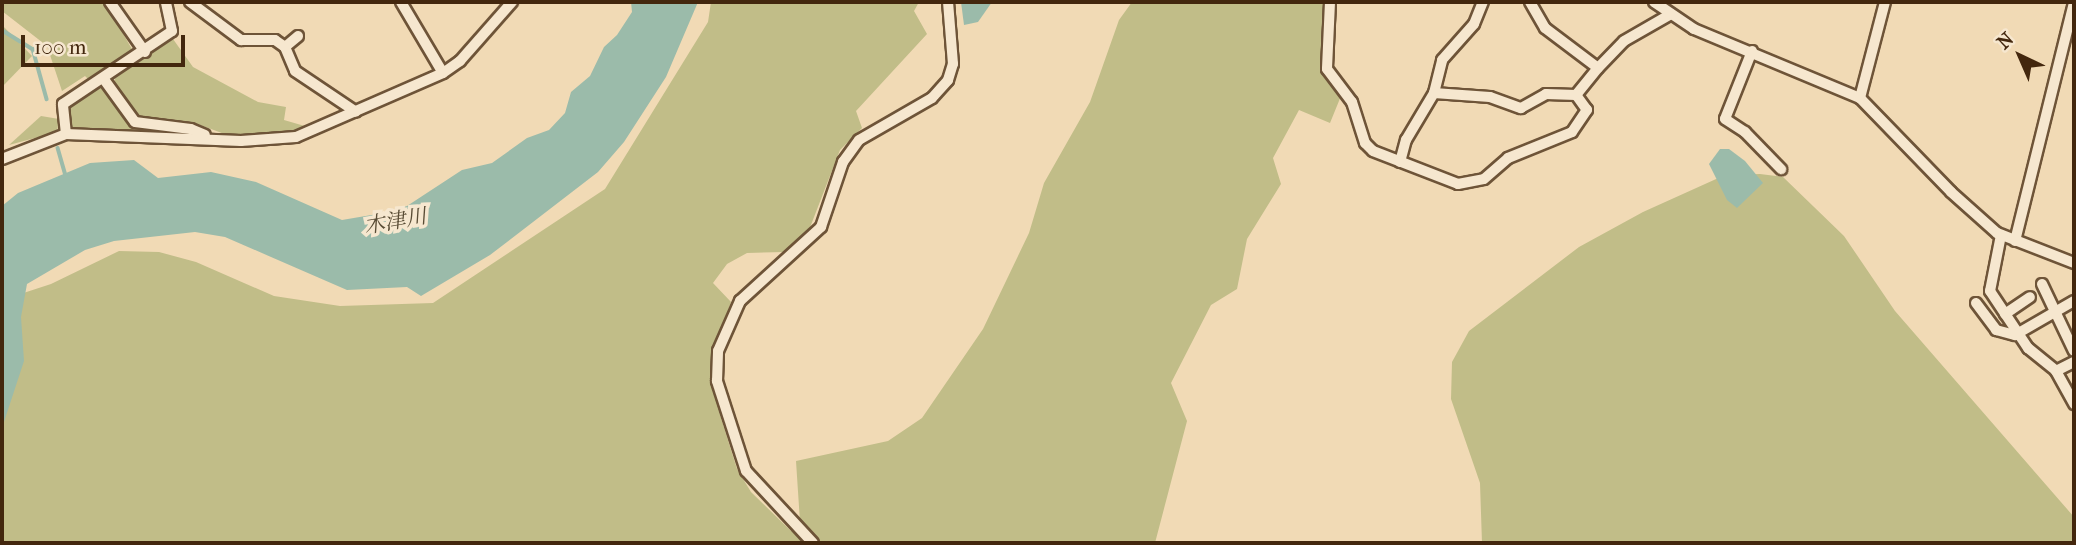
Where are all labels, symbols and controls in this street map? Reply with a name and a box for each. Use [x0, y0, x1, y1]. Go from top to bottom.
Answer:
scale bar [24, 21, 189, 65]
north arrow [1985, 21, 2055, 91]
text: N [1993, 28, 2018, 54]
text: 100 m [34, 35, 87, 59]
water label: 木津川 [362, 203, 428, 239]

